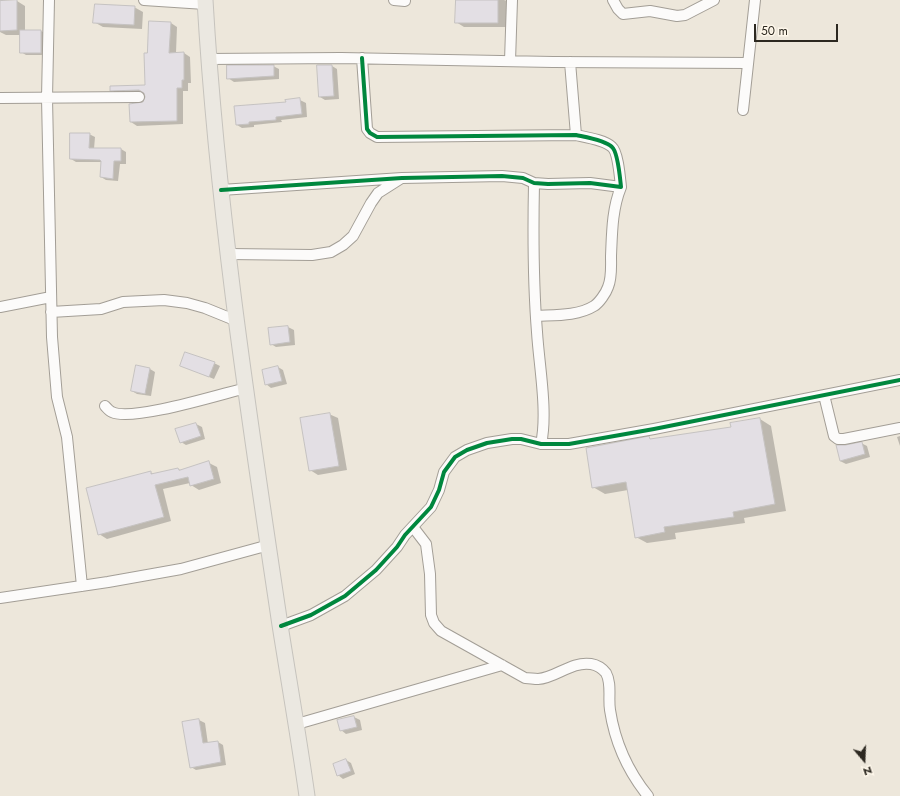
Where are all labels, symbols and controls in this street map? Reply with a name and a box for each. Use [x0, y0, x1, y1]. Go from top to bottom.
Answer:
scale bar [756, 16, 840, 42]
text: 50 m [761, 22, 788, 40]
north arrow [844, 740, 884, 780]
text: N [861, 762, 875, 780]

